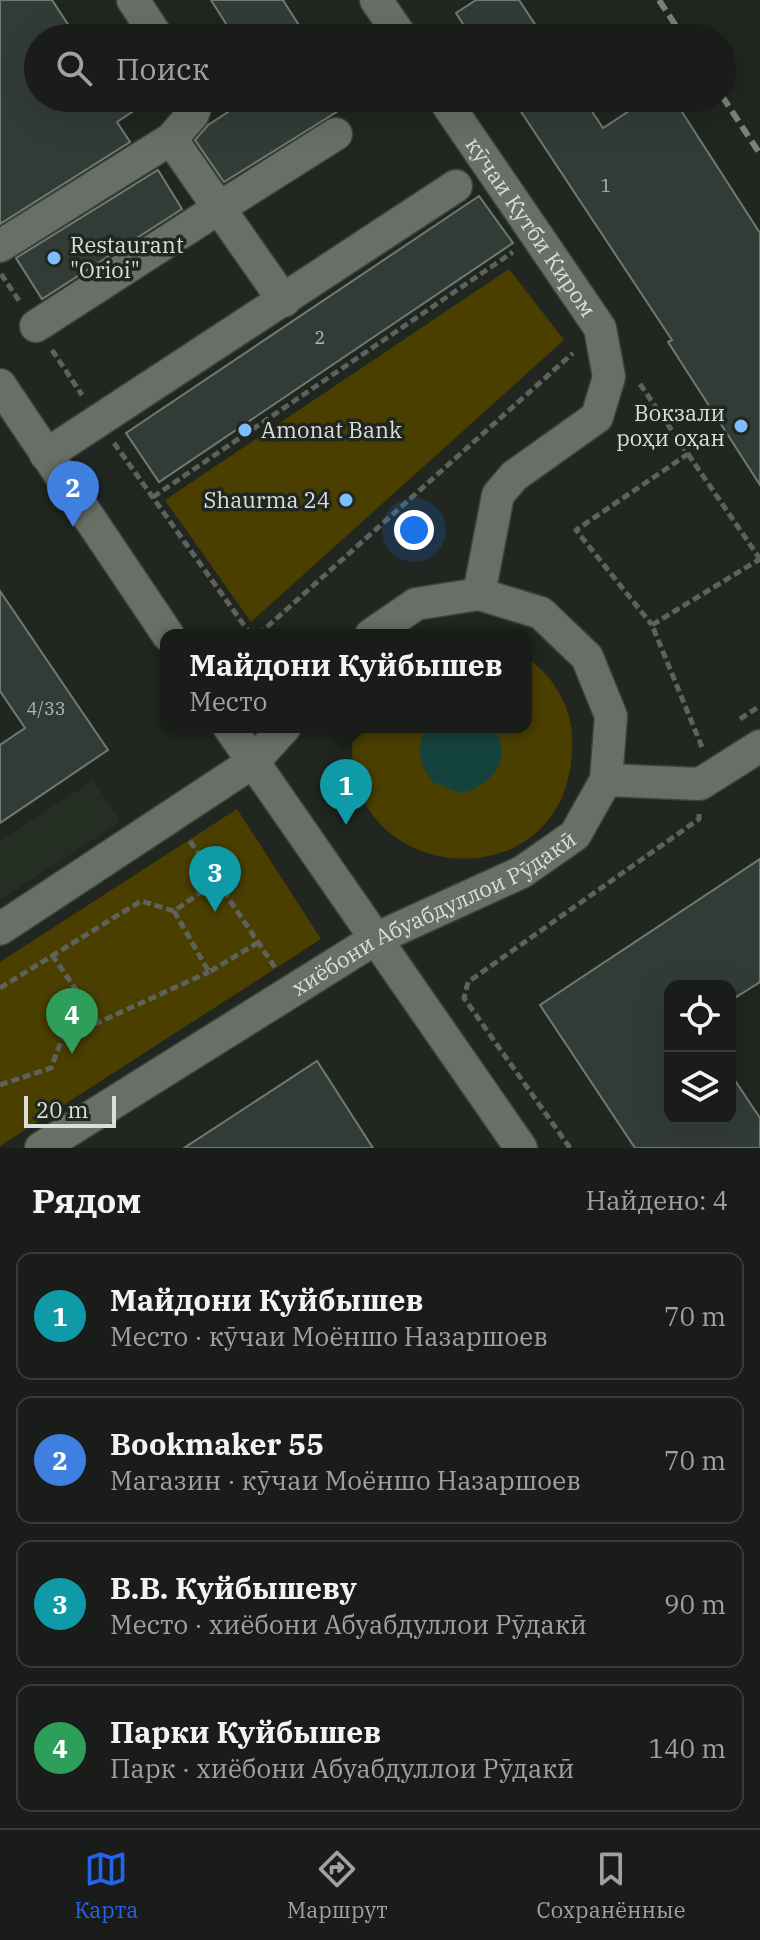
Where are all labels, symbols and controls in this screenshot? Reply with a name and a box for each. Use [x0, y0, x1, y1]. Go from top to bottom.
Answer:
search box [24, 24, 736, 112]
icon: search [52, 46, 96, 90]
text: Поиск [116, 49, 209, 88]
street label: кӯчаи Кутби Киром [460, 131, 603, 322]
house number: 1 [601, 174, 611, 197]
place label: Restaurant "Orioi" [70, 230, 184, 284]
marker: Restaurant "Orioi" [45, 249, 63, 267]
house number: 2 [315, 326, 325, 349]
place label: Вокзали роҳи оҳан [616, 398, 725, 452]
place label: Amonat Bank [261, 415, 402, 444]
marker: Вокзали роҳи оҳан [732, 417, 750, 435]
marker: Amonat Bank [236, 421, 254, 439]
pin: 2 [47, 461, 99, 527]
place label: Shaurma 24 [204, 485, 330, 514]
marker: Shaurma 24 [337, 491, 355, 509]
your location [394, 510, 434, 550]
popup [160, 629, 532, 733]
text: Майдони Куйбышев [189, 645, 503, 684]
text: Место [189, 684, 268, 718]
house number: 4/33 [27, 697, 66, 720]
pin: 1 [320, 759, 372, 825]
street label: хиёбони Абуабдуллои Рӯдакӣ [286, 824, 581, 1002]
pin: 3 [189, 846, 241, 912]
map controls [664, 980, 736, 1124]
button: locate [664, 980, 736, 1052]
pin: 4 [46, 988, 98, 1054]
button: layers [664, 1052, 736, 1124]
scale bar [24, 1092, 116, 1128]
text: 20 m [36, 1095, 88, 1124]
text: Рядом [32, 1178, 141, 1222]
text: Найдено: 4 [586, 1183, 728, 1217]
text: Майдони Куйбышев [110, 1280, 424, 1319]
text: 1 [52, 1299, 68, 1333]
text: 70 m [664, 1299, 726, 1333]
text: Место · кӯчаи Моёншо Назаршоев [110, 1319, 548, 1353]
text: Bookmaker 55 [110, 1424, 324, 1463]
text: 2 [52, 1443, 68, 1477]
text: 70 m [664, 1443, 726, 1477]
text: Магазин · кӯчаи Моёншо Назаршоев [110, 1463, 581, 1497]
text: В.В. Куйбышеву [110, 1568, 357, 1607]
text: 3 [52, 1587, 68, 1621]
text: 90 m [664, 1587, 726, 1621]
text: Место · хиёбони Абуабдуллои Рӯдакӣ [110, 1607, 587, 1641]
text: Парки Куйбышев [110, 1712, 381, 1751]
text: 4 [52, 1731, 68, 1765]
text: 140 m [648, 1731, 726, 1765]
text: Парк · хиёбони Абуабдуллои Рӯдакӣ [110, 1751, 574, 1785]
tab: Карта [74, 1847, 138, 1924]
tab: Маршрут [287, 1847, 388, 1924]
tab: Сохранённые [537, 1847, 686, 1924]

